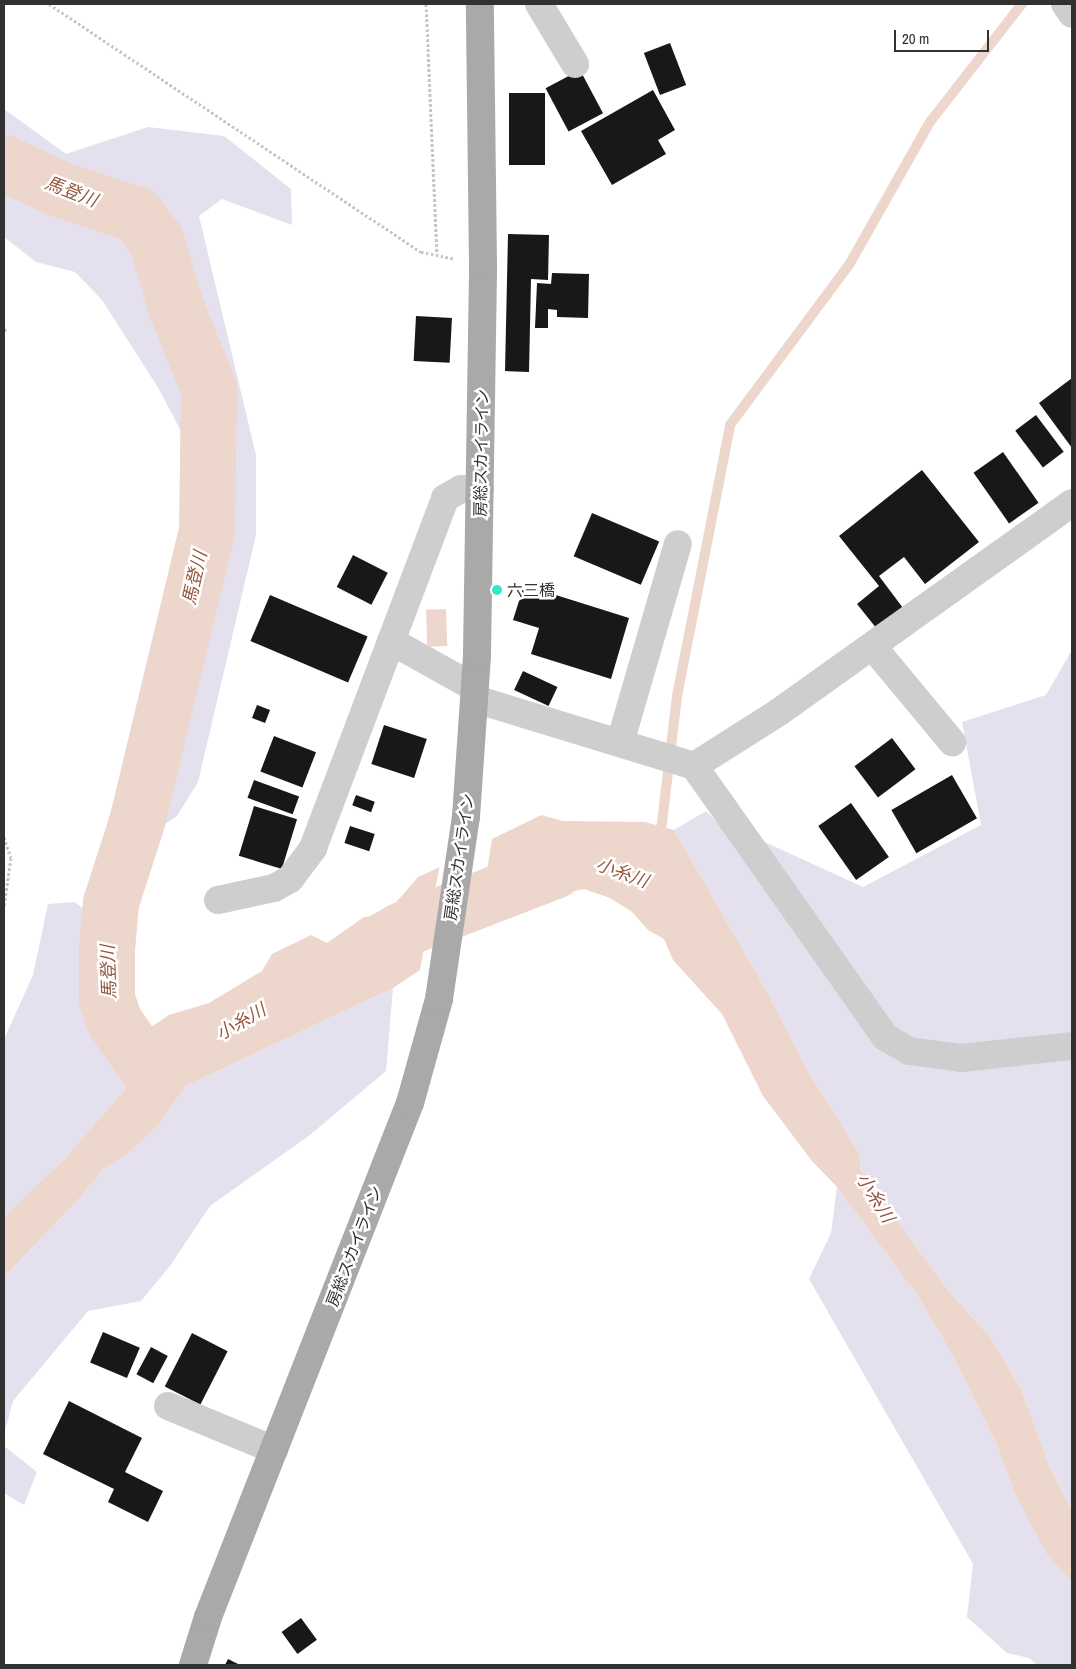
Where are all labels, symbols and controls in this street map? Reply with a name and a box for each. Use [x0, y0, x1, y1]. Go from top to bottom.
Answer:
scale bar [896, 20, 991, 52]
text: 20 m [902, 28, 929, 49]
water label: 馬登川 [42, 172, 100, 212]
street label: 房総スカイライン [470, 389, 492, 517]
water label: 馬登川 [178, 549, 212, 607]
place label: 六三橋 [507, 580, 555, 600]
marker: 六三橋 [491, 584, 503, 596]
street label: 房総スカイライン [441, 792, 477, 922]
water label: 小糸川 [593, 854, 651, 892]
water label: 馬登川 [97, 945, 121, 999]
water label: 小糸川 [212, 999, 270, 1045]
water label: 小糸川 [852, 1169, 898, 1227]
street label: 房総スカイライン [322, 1183, 386, 1309]

